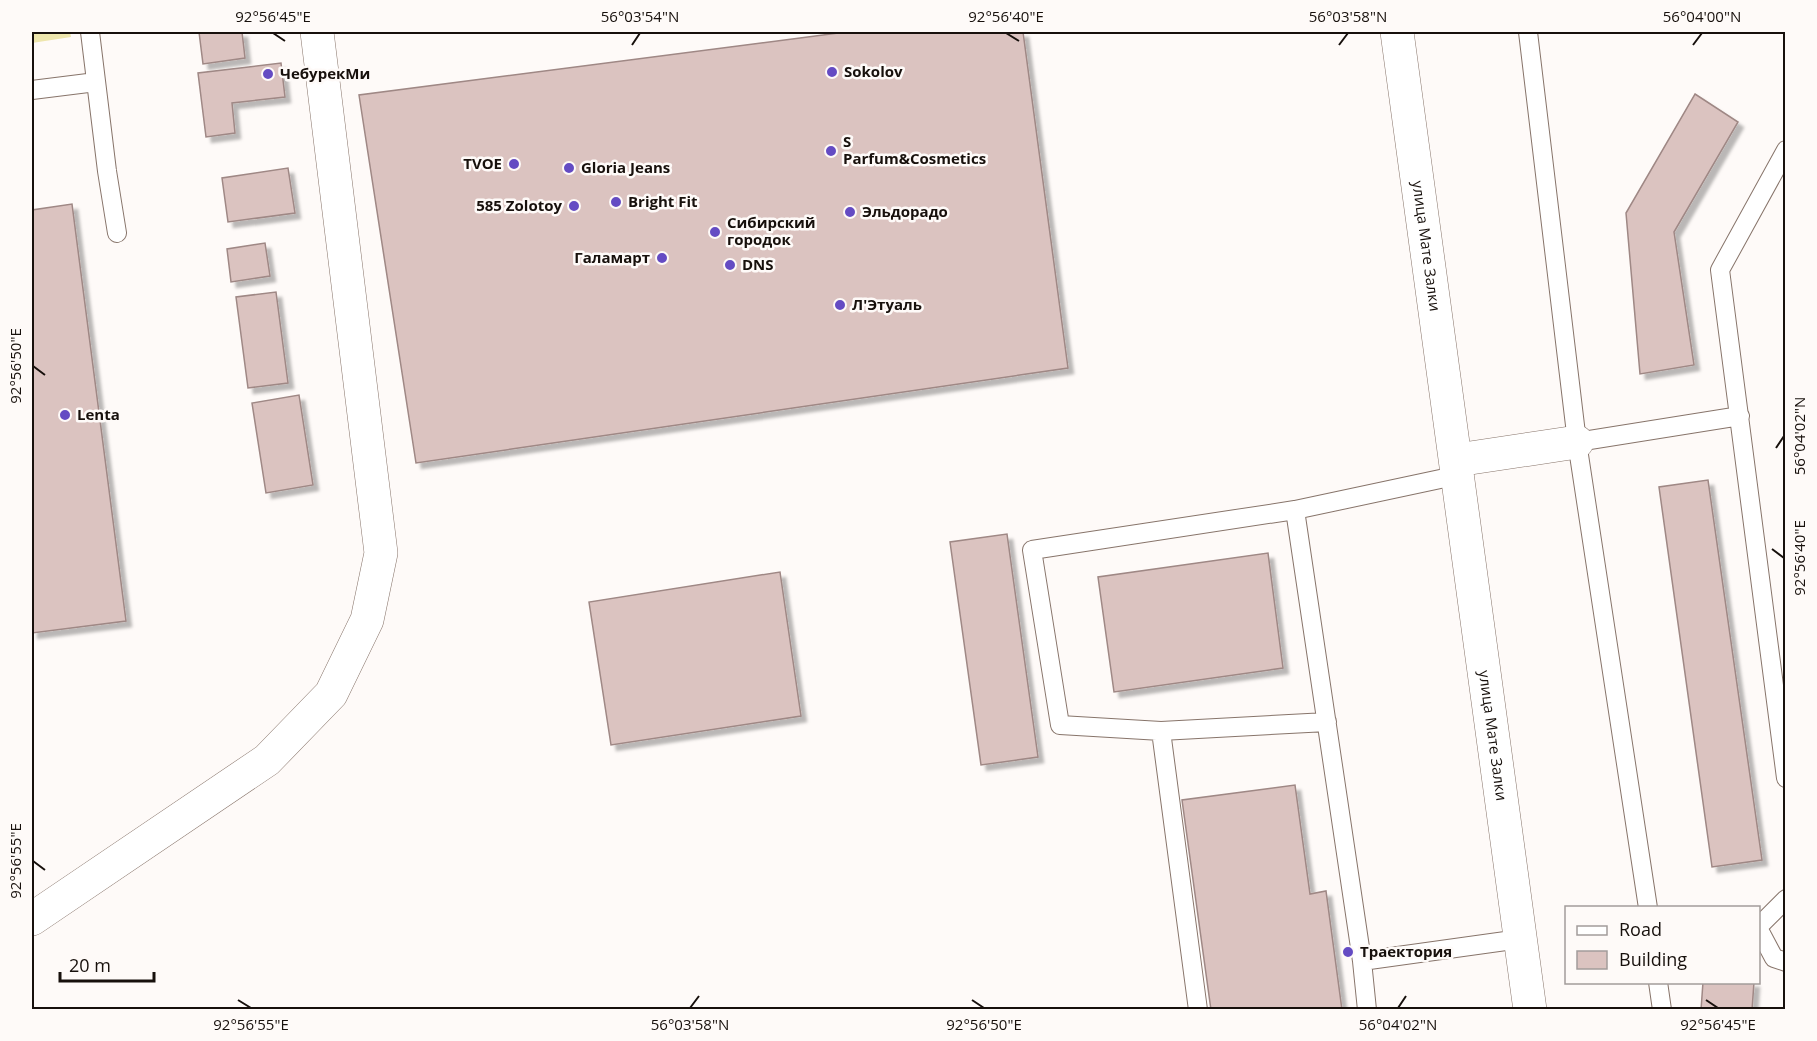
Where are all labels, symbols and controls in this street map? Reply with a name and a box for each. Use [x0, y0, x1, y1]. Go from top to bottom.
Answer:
text: 92°56'45"E [235, 6, 311, 26]
text: 56°03'54"N [601, 6, 679, 26]
text: 92°56'40"E [968, 6, 1044, 26]
text: 56°03'58"N [1309, 6, 1387, 26]
text: 56°04'00"N [1663, 6, 1741, 26]
place label: Sokolov [844, 61, 903, 81]
place label: ЧебурекМи [280, 63, 370, 83]
marker: Sokolov [825, 65, 839, 79]
marker: ЧебурекМи [261, 67, 275, 81]
place label: S Parfum&Cosmetics [843, 131, 986, 168]
marker: S Parfum&Cosmetics [824, 144, 838, 158]
place label: TVOE [463, 153, 502, 173]
marker: TVOE [507, 157, 521, 171]
place label: Gloria Jeans [581, 157, 670, 177]
marker: Gloria Jeans [562, 161, 576, 175]
street label: улица Мате Залки [1408, 179, 1446, 312]
place label: Bright Fit [628, 191, 698, 211]
place label: 585 Zolotoy [476, 195, 562, 215]
marker: Bright Fit [609, 195, 623, 209]
marker: 585 Zolotoy [567, 199, 581, 213]
place label: Эльдорадо [862, 201, 948, 221]
marker: Эльдорадо [843, 205, 857, 219]
place label: Сибирский городок [727, 212, 816, 249]
marker: Сибирский городок [708, 225, 722, 239]
place label: Галамарт [574, 247, 650, 267]
marker: Галамарт [655, 251, 669, 265]
place label: DNS [742, 254, 774, 274]
marker: DNS [723, 258, 737, 272]
place label: Л'Этуаль [852, 294, 922, 314]
marker: Л'Этуаль [833, 298, 847, 312]
text: 92°56'50"E [5, 328, 25, 404]
text: 56°04'02"N [1789, 397, 1809, 475]
place label: Lenta [77, 404, 120, 424]
marker: Lenta [58, 408, 72, 422]
text: 92°56'40"E [1789, 520, 1809, 596]
street label: улица Мате Залки [1475, 669, 1512, 802]
text: 92°56'55"E [5, 823, 25, 899]
legend [1565, 906, 1760, 984]
text: Road [1619, 917, 1662, 941]
place label: Траектория [1360, 941, 1452, 961]
scale bar [60, 945, 154, 983]
marker: Траектория [1341, 945, 1355, 959]
text: Building [1619, 947, 1687, 971]
text: 20 m [69, 953, 111, 977]
text: 92°56'55"E [213, 1014, 289, 1034]
text: 56°03'58"N [651, 1014, 729, 1034]
text: 92°56'50"E [946, 1014, 1022, 1034]
text: 56°04'02"N [1359, 1014, 1437, 1034]
text: 92°56'45"E [1680, 1014, 1756, 1034]

